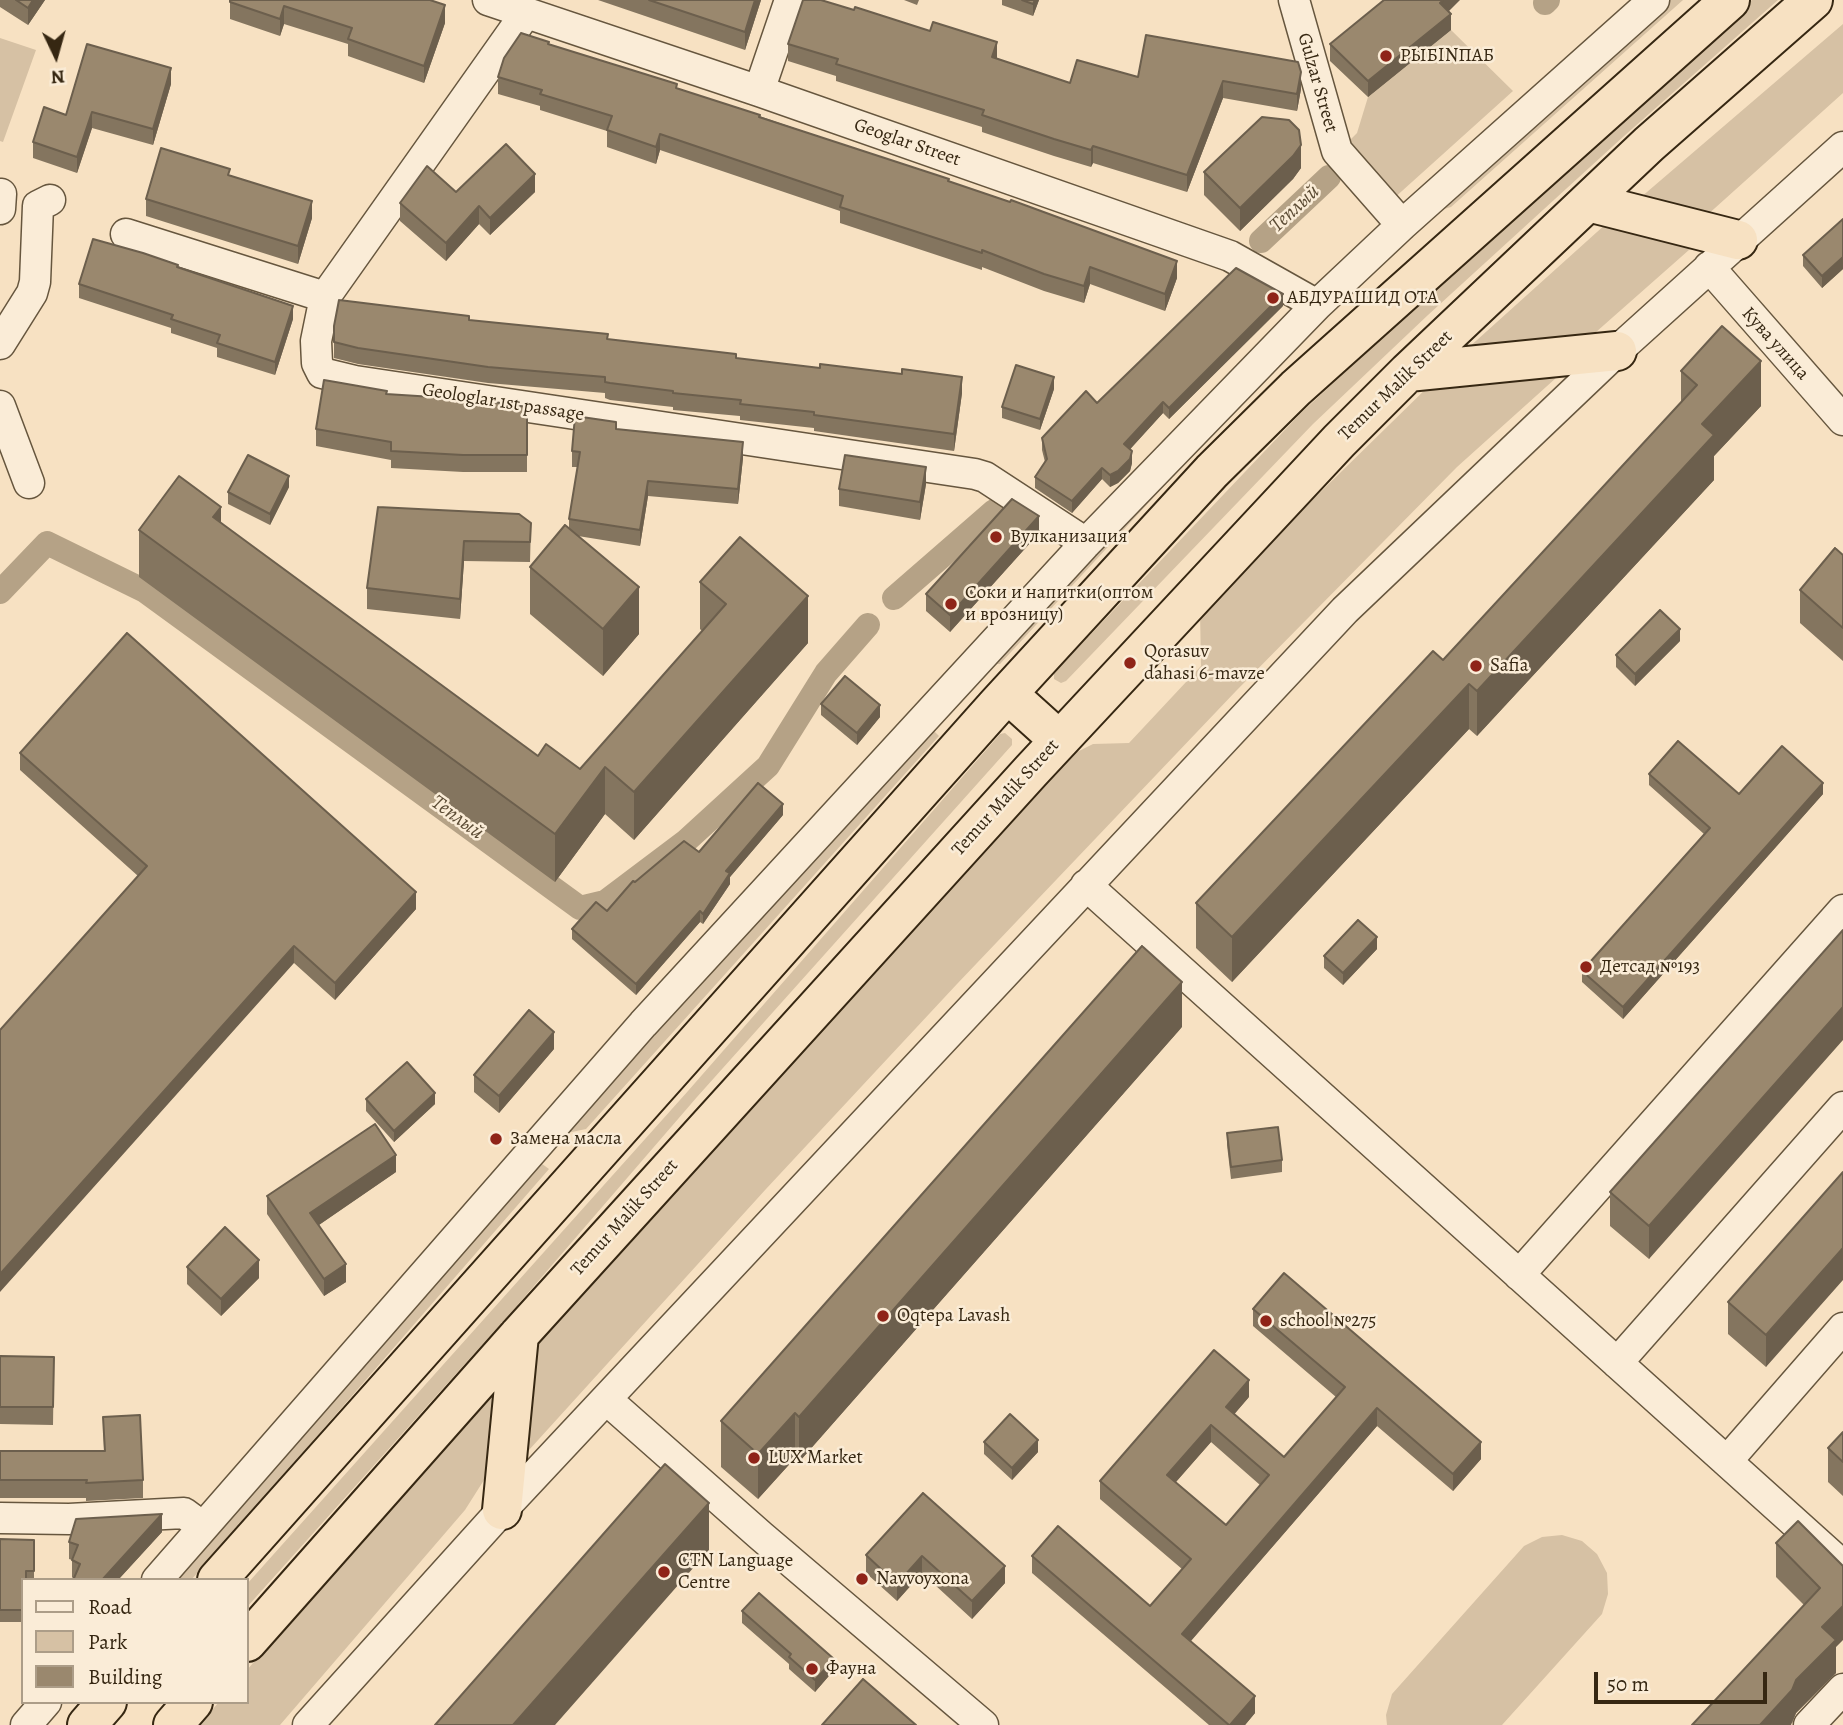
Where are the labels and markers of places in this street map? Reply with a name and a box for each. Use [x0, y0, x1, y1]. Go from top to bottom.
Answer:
place label: РЫБINПАБ [1400, 45, 1494, 67]
marker: РЫБINПАБ [1378, 48, 1394, 64]
place label: АБДУРАШИД ОТА [1287, 287, 1438, 309]
marker: АБДУРАШИД ОТА [1265, 290, 1281, 306]
place label: Вулканизация [1010, 526, 1127, 548]
marker: Вулканизация [988, 529, 1004, 545]
place label: Соки и напитки(оптом и врозницу) [965, 582, 1153, 626]
marker: Соки и напитки(оптом и врозницу) [943, 596, 959, 612]
place label: Qorasuv dahasi 6-mavze [1144, 641, 1265, 685]
marker: Qorasuv dahasi 6-mavze [1122, 655, 1138, 671]
place label: Safia [1490, 655, 1529, 677]
marker: Safia [1468, 658, 1484, 674]
place label: Детсад №193 [1600, 956, 1700, 978]
marker: Детсад №193 [1578, 959, 1594, 975]
place label: Замена масла [510, 1128, 622, 1150]
marker: Замена масла [488, 1131, 504, 1147]
place label: Oqtepa Lavash [897, 1305, 1010, 1327]
marker: Oqtepa Lavash [875, 1308, 891, 1324]
place label: school №275 [1280, 1310, 1376, 1332]
marker: school №275 [1258, 1313, 1274, 1329]
place label: LUX Market [768, 1447, 863, 1469]
marker: LUX Market [746, 1450, 762, 1466]
place label: CTN Language Centre [678, 1550, 793, 1594]
marker: CTN Language Centre [656, 1564, 672, 1580]
place label: Navvoyxona [876, 1568, 969, 1590]
marker: Navvoyxona [854, 1571, 870, 1587]
place label: Фауна [826, 1658, 876, 1680]
marker: Фауна [804, 1661, 820, 1677]

